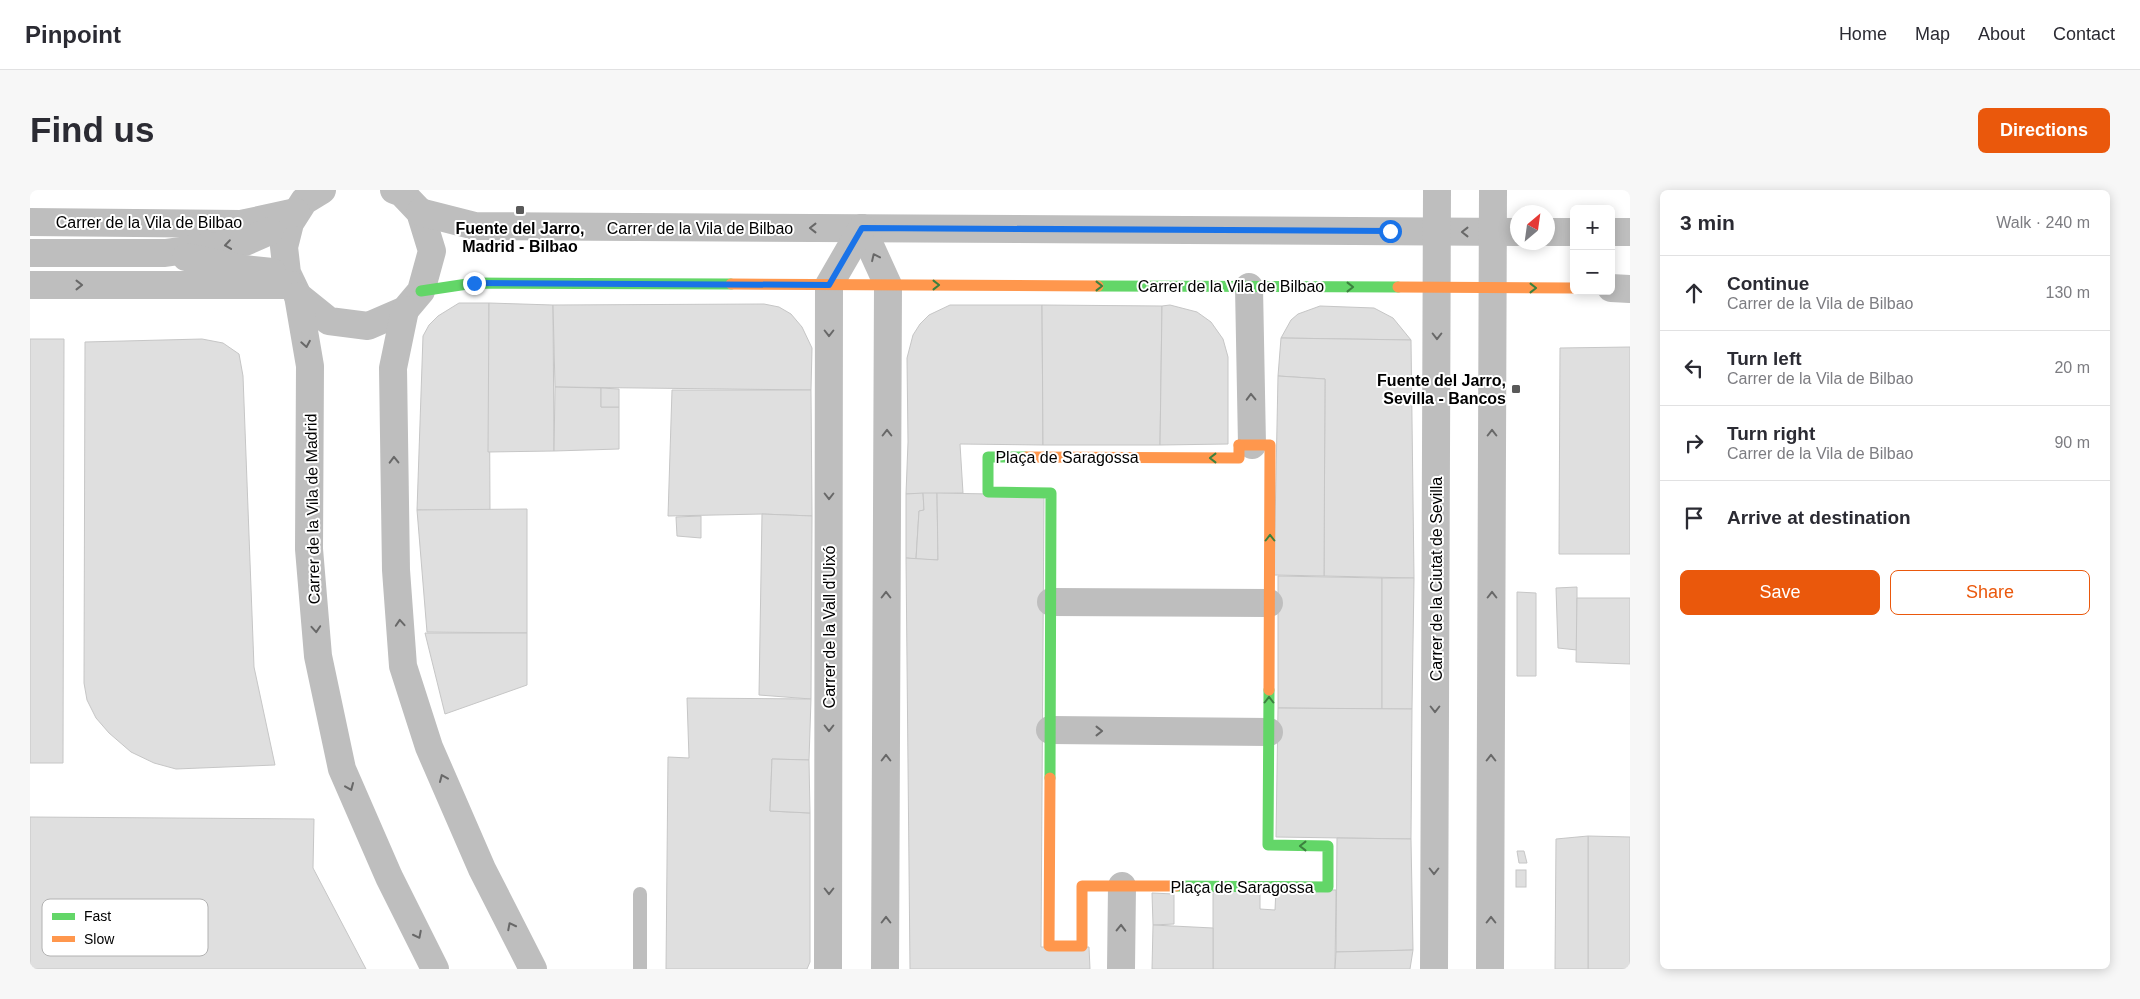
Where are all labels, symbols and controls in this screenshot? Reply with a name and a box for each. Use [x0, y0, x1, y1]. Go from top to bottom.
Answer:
text: Pinpoint [25, 21, 121, 48]
text: Home [1839, 24, 1887, 44]
text: Map [1915, 24, 1950, 44]
text: About [1978, 24, 2025, 44]
text: Contact [2053, 24, 2115, 44]
button: Directions [1978, 108, 2110, 153]
text: Find us [30, 110, 154, 149]
marker: Fuente del Jarro, Madrid - Bilbao [514, 204, 526, 216]
north arrow [1510, 205, 1555, 250]
map controls [1570, 205, 1615, 295]
button: + [1570, 205, 1615, 250]
text: 3 min [1680, 211, 1735, 234]
street label: Carrer de la Vila de Bilbao [56, 214, 242, 231]
text: Walk · 240 m [1996, 214, 2090, 231]
place label: Fuente del Jarro, Madrid - Bilbao [456, 220, 584, 255]
street label: Carrer de la Vila de Bilbao [607, 220, 793, 237]
route start [1379, 220, 1402, 243]
one-way arrow [809, 223, 816, 233]
one-way arrow [1461, 227, 1468, 237]
one-way arrow [223, 239, 232, 249]
button: − [1570, 250, 1615, 295]
one-way arrow [870, 253, 881, 262]
route end [463, 272, 486, 295]
text: Continue [1727, 273, 1809, 294]
street label: Carrer de la Vila de Bilbao [1138, 278, 1324, 295]
icon: ahead [1680, 279, 1708, 307]
one-way arrow [75, 280, 83, 291]
one-way arrow [933, 280, 941, 290]
one-way arrow [1096, 281, 1103, 291]
one-way arrow [1346, 282, 1354, 292]
one-way arrow [1530, 283, 1538, 293]
text: 130 m [2046, 284, 2090, 301]
text: Carrer de la Vila de Bilbao [1727, 295, 1913, 312]
one-way arrow [824, 330, 834, 338]
one-way arrow [1432, 332, 1442, 340]
one-way arrow [301, 340, 311, 349]
text: Turn left [1727, 348, 1802, 369]
icon: left [1680, 354, 1708, 382]
text: 20 m [2054, 359, 2090, 376]
text: Carrer de la Vila de Bilbao [1727, 370, 1913, 387]
place label: Fuente del Jarro, Sevilla - Bancos [1377, 372, 1506, 407]
marker: Fuente del Jarro, Sevilla - Bancos [1510, 383, 1522, 395]
one-way arrow [1246, 392, 1256, 400]
street label: Carrer de la Vila de Madrid [302, 413, 323, 605]
text: Turn right [1727, 423, 1815, 444]
one-way arrow [882, 429, 892, 436]
one-way arrow [1487, 429, 1497, 436]
icon: right [1680, 429, 1708, 457]
text: 90 m [2054, 434, 2090, 451]
text: Carrer de la Vila de Bilbao [1727, 445, 1913, 462]
street label: Plaça de Saragossa [995, 449, 1139, 466]
one-way arrow [1209, 453, 1216, 463]
one-way arrow [389, 456, 400, 464]
street label: Carrer de la Ciutat de Sevilla [1428, 477, 1445, 681]
one-way arrow [824, 492, 834, 500]
icon: arrive [1680, 504, 1708, 532]
text: Arrive at destination [1727, 507, 1911, 528]
one-way arrow [1265, 534, 1275, 542]
street label: Carrer de la Vall d'Uixó [821, 545, 838, 708]
button: Save [1680, 570, 1880, 615]
button: Share [1890, 570, 2090, 615]
one-way arrow [881, 591, 892, 599]
one-way arrow [1487, 591, 1497, 599]
one-way arrow [395, 618, 406, 626]
one-way arrow [310, 625, 321, 633]
one-way arrow [1264, 696, 1274, 704]
one-way arrow [1430, 705, 1440, 713]
one-way arrow [824, 725, 834, 733]
one-way arrow [1096, 726, 1103, 736]
one-way arrow [881, 754, 891, 762]
one-way arrow [1486, 754, 1496, 762]
one-way arrow [438, 774, 449, 783]
one-way arrow [343, 782, 354, 791]
one-way arrow [1299, 841, 1306, 851]
one-way arrow [1429, 868, 1439, 875]
street label: Plaça de Saragossa [1170, 879, 1314, 896]
one-way arrow [824, 888, 834, 895]
legend [42, 899, 208, 956]
text: Fast [84, 908, 111, 924]
one-way arrow [880, 916, 891, 924]
one-way arrow [1486, 916, 1496, 924]
one-way arrow [507, 922, 517, 931]
one-way arrow [1116, 923, 1126, 931]
one-way arrow [412, 929, 422, 938]
text: Slow [84, 931, 115, 947]

